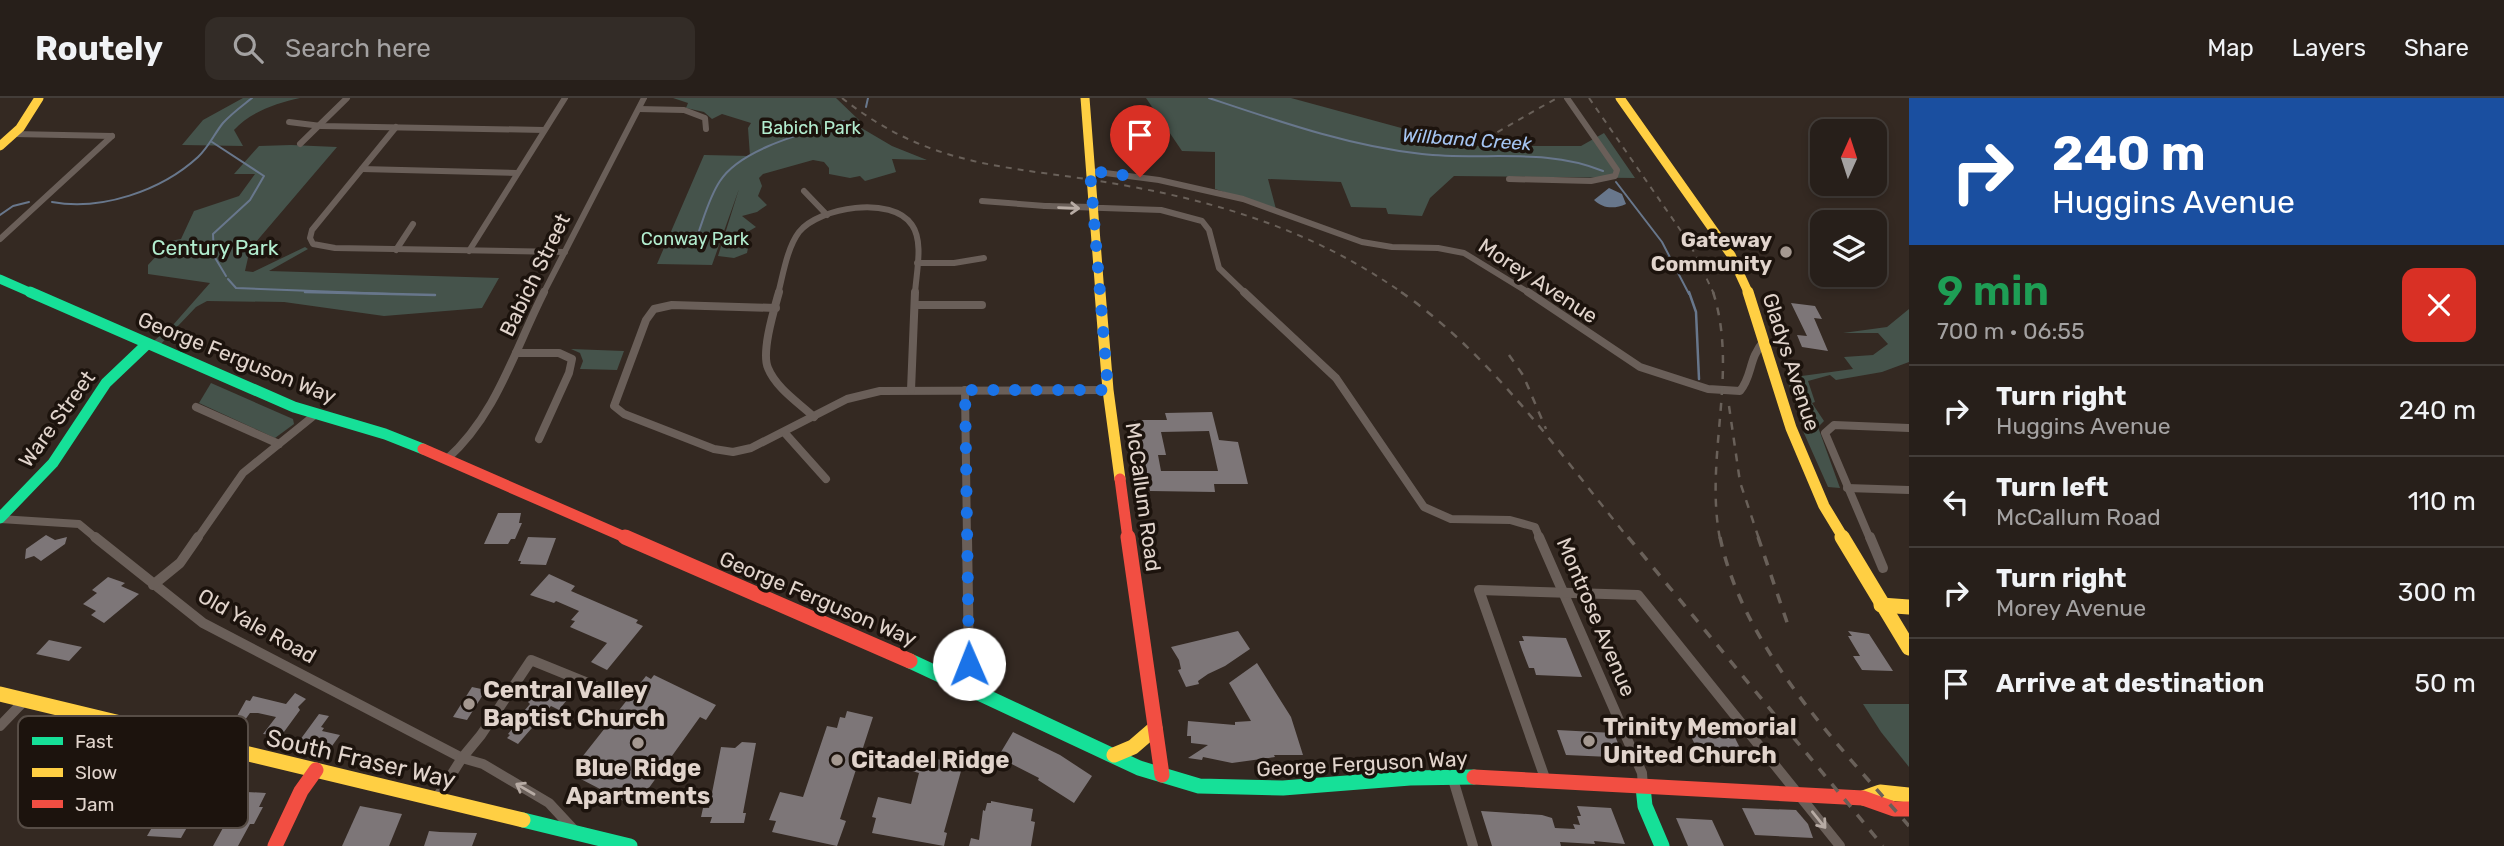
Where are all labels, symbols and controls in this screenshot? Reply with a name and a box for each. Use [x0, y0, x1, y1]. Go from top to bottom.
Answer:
search box [205, 17, 695, 80]
text: Routely [35, 29, 163, 68]
icon: search [229, 29, 267, 67]
text: Search here [285, 33, 431, 64]
text: Map [2207, 34, 2254, 62]
text: Layers [2292, 34, 2366, 62]
text: Share [2404, 34, 2469, 62]
pin [1110, 105, 1170, 177]
icon: arrive [1121, 116, 1159, 154]
park label: Babich Park [761, 117, 862, 139]
north arrow [1810, 119, 1886, 196]
map controls [1810, 119, 1887, 287]
water label: Willband Creek [1401, 124, 1533, 156]
text: 240 m [2052, 124, 2206, 182]
icon: right [1937, 126, 2028, 217]
text: Huggins Avenue [2052, 183, 2295, 221]
one-way arrow [1058, 202, 1081, 215]
street label: Babich Street [494, 209, 575, 340]
button: layers [1810, 210, 1887, 287]
place label: Gateway Community [1651, 227, 1772, 276]
park label: Conway Park [641, 228, 750, 250]
street label: Morey Avenue [1474, 233, 1603, 328]
park label: Century Park [151, 235, 279, 260]
marker: Gateway Community [1778, 244, 1794, 260]
text: 9 min [1937, 266, 2049, 316]
button: close [2402, 268, 2476, 342]
street label: Gladys Avenue [1757, 290, 1826, 434]
street label: George Ferguson Way [134, 306, 340, 409]
text: 700 m · 06:55 [1937, 317, 2085, 345]
street label: Ware Street [13, 366, 100, 472]
text: Turn right [1996, 381, 2126, 412]
icon: right [1937, 392, 1975, 430]
text: 240 m [2399, 395, 2476, 426]
text: Huggins Avenue [1996, 412, 2171, 440]
street label: McCallum Road [1121, 421, 1166, 573]
text: Turn left [1996, 472, 2108, 503]
icon: left [1937, 483, 1975, 521]
text: 110 m [2408, 486, 2476, 517]
text: McCallum Road [1996, 503, 2161, 531]
street label: Montrose Avenue [1552, 534, 1641, 700]
street label: George Ferguson Way [716, 546, 921, 652]
text: Turn right [1996, 563, 2126, 594]
icon: right [1937, 574, 1975, 612]
text: 300 m [2398, 577, 2476, 608]
street label: Old Yale Road [194, 583, 321, 668]
text: Morey Avenue [1996, 594, 2146, 622]
position arrow [932, 627, 1006, 701]
icon: arrive [1937, 665, 1975, 703]
text: Arrive at destination [1996, 668, 2264, 699]
text: 50 m [2415, 668, 2476, 699]
place label: Central Valley Baptist Church [483, 676, 665, 732]
marker: Central Valley Baptist Church [461, 696, 477, 712]
place label: Trinity Memorial United Church [1603, 713, 1797, 769]
legend [18, 716, 248, 828]
street label: South Fraser Way [264, 724, 458, 794]
text: Fast [75, 730, 114, 753]
marker: Trinity Memorial United Church [1581, 733, 1597, 749]
marker: Blue Ridge Apartments [630, 735, 646, 751]
street label: George Ferguson Way [1256, 745, 1469, 782]
place label: Citadel Ridge [851, 746, 1010, 774]
marker: Citadel Ridge [829, 752, 845, 768]
place label: Blue Ridge Apartments [566, 754, 710, 810]
text: Slow [75, 761, 117, 784]
one-way arrow [515, 781, 535, 795]
text: Jam [75, 793, 114, 816]
one-way arrow [1811, 811, 1827, 829]

